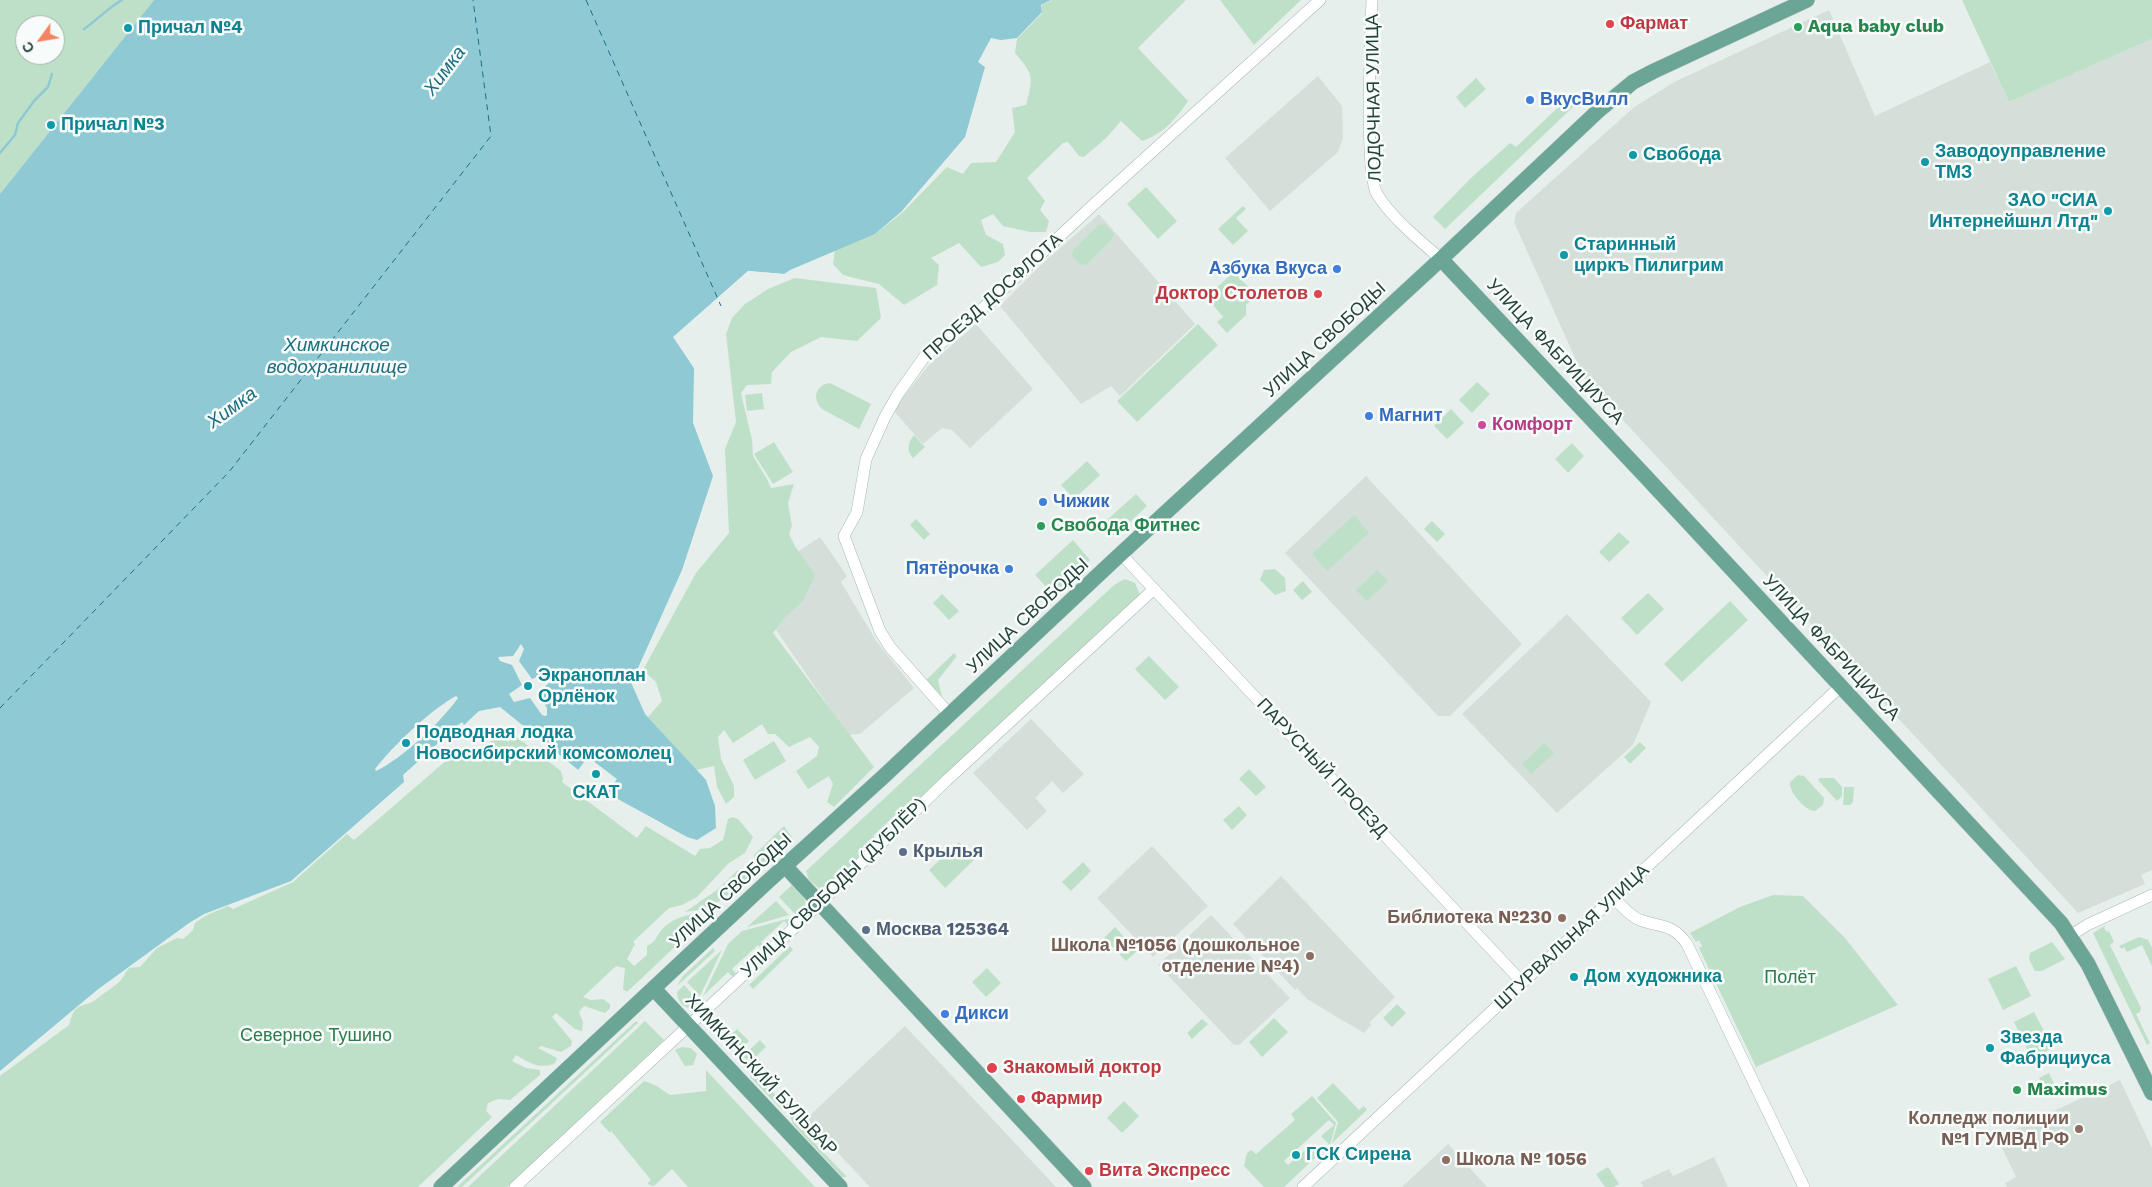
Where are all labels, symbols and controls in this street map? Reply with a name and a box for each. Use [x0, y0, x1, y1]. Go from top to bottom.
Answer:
place label: Фармат [1620, 13, 1688, 35]
street label: ЛОДОЧНАЯ УЛИЦА [1362, 14, 1386, 182]
north arrow [15, 15, 65, 65]
place label: Aqua baby club [1808, 16, 1944, 38]
place label: Причал №4 [138, 17, 243, 39]
marker: Фармат [1604, 18, 1616, 30]
marker: Aqua baby club [1792, 21, 1804, 33]
marker: Причал №4 [122, 22, 134, 34]
text: С [19, 39, 38, 56]
water label: Химка [419, 42, 471, 100]
place label: ВкусВилл [1540, 89, 1629, 111]
marker: ВкусВилл [1524, 94, 1536, 106]
place label: Причал №3 [61, 114, 165, 136]
marker: Причал №3 [45, 119, 57, 131]
place label: Заводоуправление ТМЗ [1935, 141, 2106, 183]
place label: Свобода [1643, 144, 1721, 166]
marker: Свобода [1627, 149, 1639, 161]
marker: Заводоуправление ТМЗ [1919, 156, 1931, 168]
place label: ЗАО "СИА Интернейшнл Лтд" [1929, 190, 2098, 232]
marker: ЗАО "СИА Интернейшнл Лтд" [2102, 205, 2114, 217]
street label: ПРОЕЗД ДОСФЛОТА [919, 229, 1067, 365]
place label: Старинный циркъ Пилигрим [1574, 234, 1724, 276]
marker: Старинный циркъ Пилигрим [1558, 249, 1570, 261]
place label: Азбука Вкуса [1209, 258, 1327, 280]
marker: Азбука Вкуса [1331, 263, 1343, 275]
street label: УЛИЦА ФАБРИЦИУСА [1482, 275, 1628, 429]
street label: УЛИЦА СВОБОДЫ [1260, 278, 1390, 402]
place label: Доктор Столетов [1156, 283, 1308, 305]
marker: Доктор Столетов [1312, 288, 1324, 300]
water label: Химкинское водохранилище [267, 334, 407, 378]
water label: Химка [203, 382, 261, 434]
place label: Магнит [1379, 405, 1442, 427]
marker: Магнит [1363, 410, 1375, 422]
place label: Комфорт [1492, 414, 1573, 436]
marker: Комфорт [1476, 419, 1488, 431]
place label: Чижик [1053, 491, 1110, 513]
marker: Чижик [1037, 496, 1049, 508]
place label: Свобода Фитнес [1051, 515, 1200, 537]
marker: Свобода Фитнес [1035, 520, 1047, 532]
street label: УЛИЦА СВОБОДЫ [963, 554, 1093, 678]
place label: Пятёрочка [906, 558, 999, 580]
marker: Пятёрочка [1003, 563, 1015, 575]
street label: УЛИЦА ФАБРИЦИУСА [1758, 571, 1904, 725]
place label: Экраноплан Орлёнок [538, 665, 646, 708]
marker: Экраноплан Орлёнок [522, 680, 534, 692]
street label: ПАРУСНЫЙ ПРОЕЗД [1252, 694, 1392, 842]
place label: Подводная лодка Новосибирский комсомолец [416, 722, 671, 764]
marker: Подводная лодка Новосибирский комсомолец [400, 737, 412, 749]
marker: СКАТ [590, 768, 602, 780]
place label: СКАТ [572, 782, 620, 804]
street label: УЛИЦА СВОБОДЫ (ДУБЛЁР) [737, 794, 931, 982]
street label: УЛИЦА СВОБОДЫ [666, 829, 796, 953]
place label: Крылья [913, 841, 983, 863]
marker: Крылья [897, 846, 909, 858]
street label: ШТУРВАЛЬНАЯ УЛИЦА [1490, 860, 1654, 1014]
place label: Библиотека №230 [1387, 907, 1552, 929]
marker: Библиотека №230 [1556, 912, 1568, 924]
place label: Москва 125364 [876, 919, 1009, 941]
marker: Москва 125364 [860, 924, 872, 936]
place label: Школа №1056 (дошкольное отделение №4) [1051, 935, 1300, 978]
marker: Школа №1056 (дошкольное отделение №4) [1304, 950, 1316, 962]
place label: Дом художника [1584, 966, 1722, 988]
park label: Полёт [1764, 967, 1816, 989]
marker: Дом художника [1568, 971, 1580, 983]
street label: ХИМКИНСКИЙ БУЛЬВАР [680, 990, 842, 1160]
place label: Дикси [955, 1003, 1009, 1025]
marker: Дикси [939, 1008, 951, 1020]
park label: Северное Тушино [240, 1025, 392, 1047]
place label: Звезда Фабрициуса [2000, 1027, 2110, 1070]
marker: Звезда Фабрициуса [1984, 1042, 1996, 1054]
place label: Знакомый доктор [1003, 1057, 1162, 1079]
marker: Знакомый доктор [985, 1061, 999, 1075]
place label: Maximus [2027, 1079, 2107, 1101]
marker: Maximus [2011, 1084, 2023, 1096]
place label: Фармир [1031, 1088, 1103, 1110]
marker: Фармир [1015, 1093, 1027, 1105]
place label: Колледж полиции №1 ГУМВД РФ [1908, 1108, 2069, 1150]
marker: Колледж полиции №1 ГУМВД РФ [2073, 1123, 2085, 1135]
place label: ГСК Сирена [1306, 1144, 1411, 1166]
marker: ГСК Сирена [1290, 1149, 1302, 1161]
place label: Школа № 1056 [1456, 1149, 1587, 1171]
marker: Школа № 1056 [1440, 1154, 1452, 1166]
place label: Вита Экспресс [1099, 1160, 1230, 1182]
marker: Вита Экспресс [1083, 1165, 1095, 1177]

